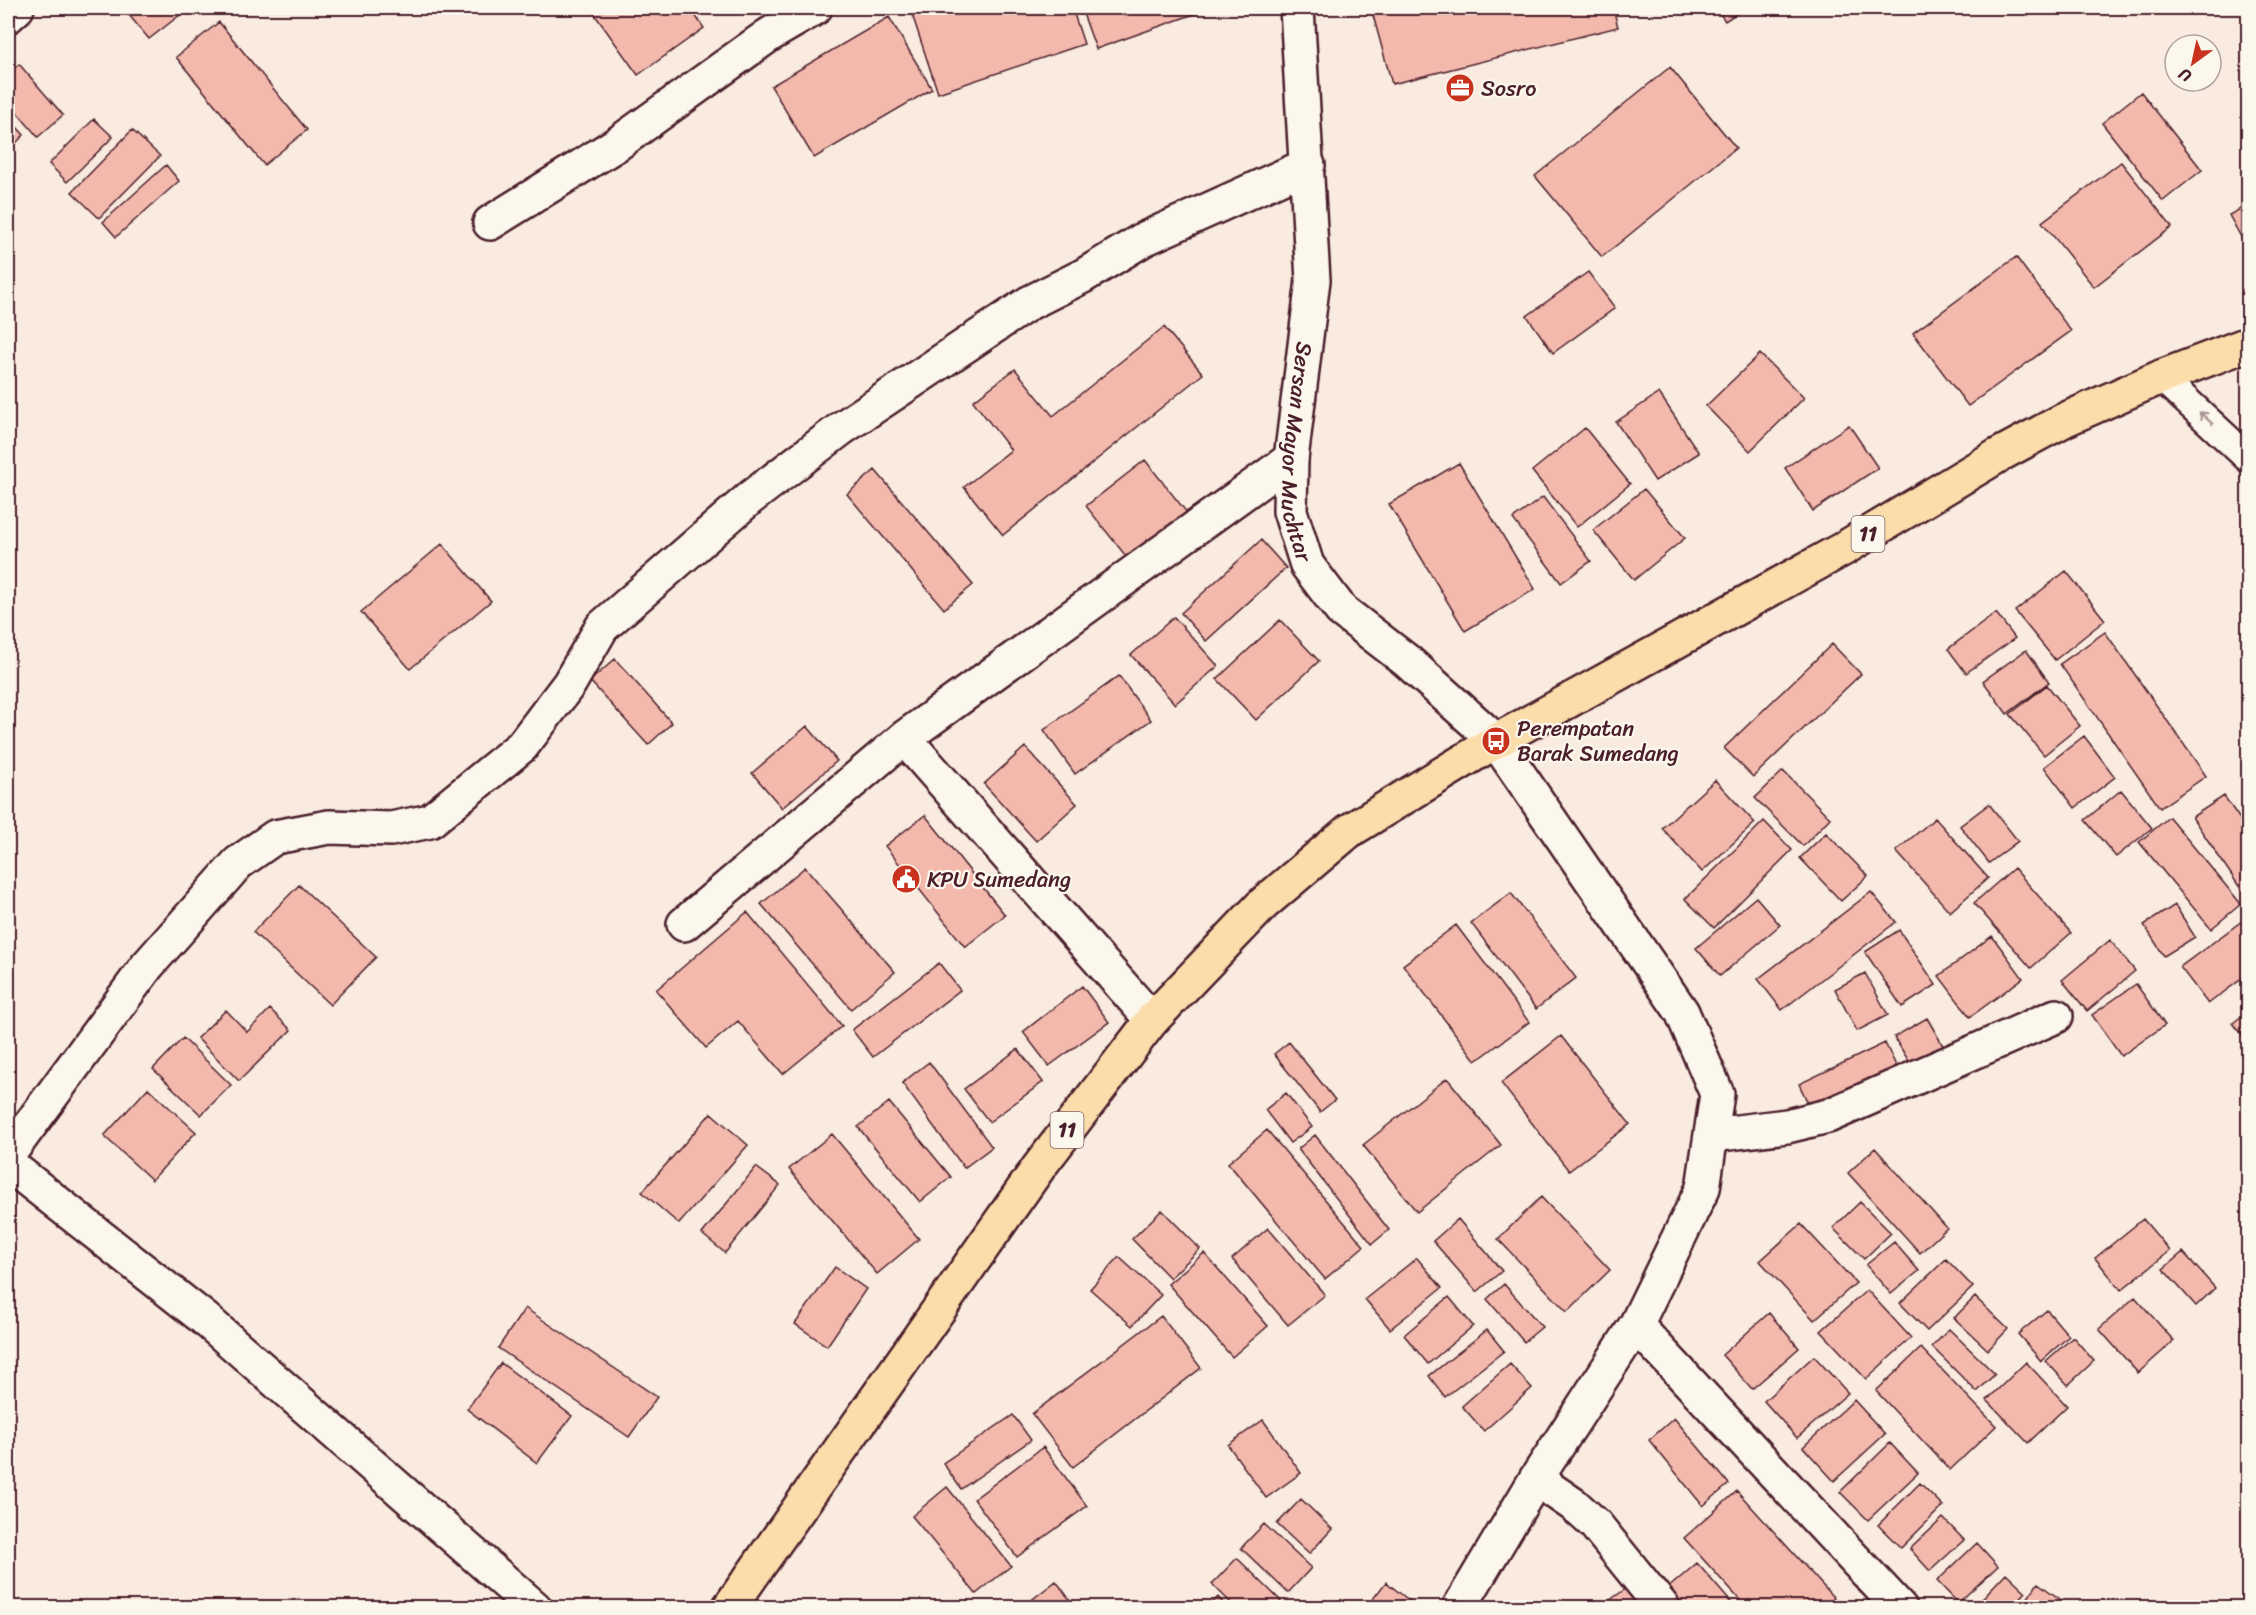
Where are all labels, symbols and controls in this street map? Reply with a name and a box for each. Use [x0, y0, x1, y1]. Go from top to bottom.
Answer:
north arrow [2163, 33, 2223, 93]
text: U [2172, 59, 2197, 90]
place label: Sosro [1481, 69, 1536, 108]
office icon: Sosro [1444, 72, 1476, 104]
street label: Sersan Mayor Muchtar [1270, 340, 1324, 568]
one-way arrow [2199, 411, 2214, 425]
road number: 11 [1852, 516, 1884, 552]
place label: Perempatan Barak Sumedang [1517, 709, 1679, 773]
bus stop icon: Perempatan Barak Sumedang [1480, 725, 1512, 757]
place label: KPU Sumedang [927, 860, 1071, 899]
public building icon: KPU Sumedang [890, 863, 922, 895]
road number: 11 [1050, 1112, 1084, 1148]

